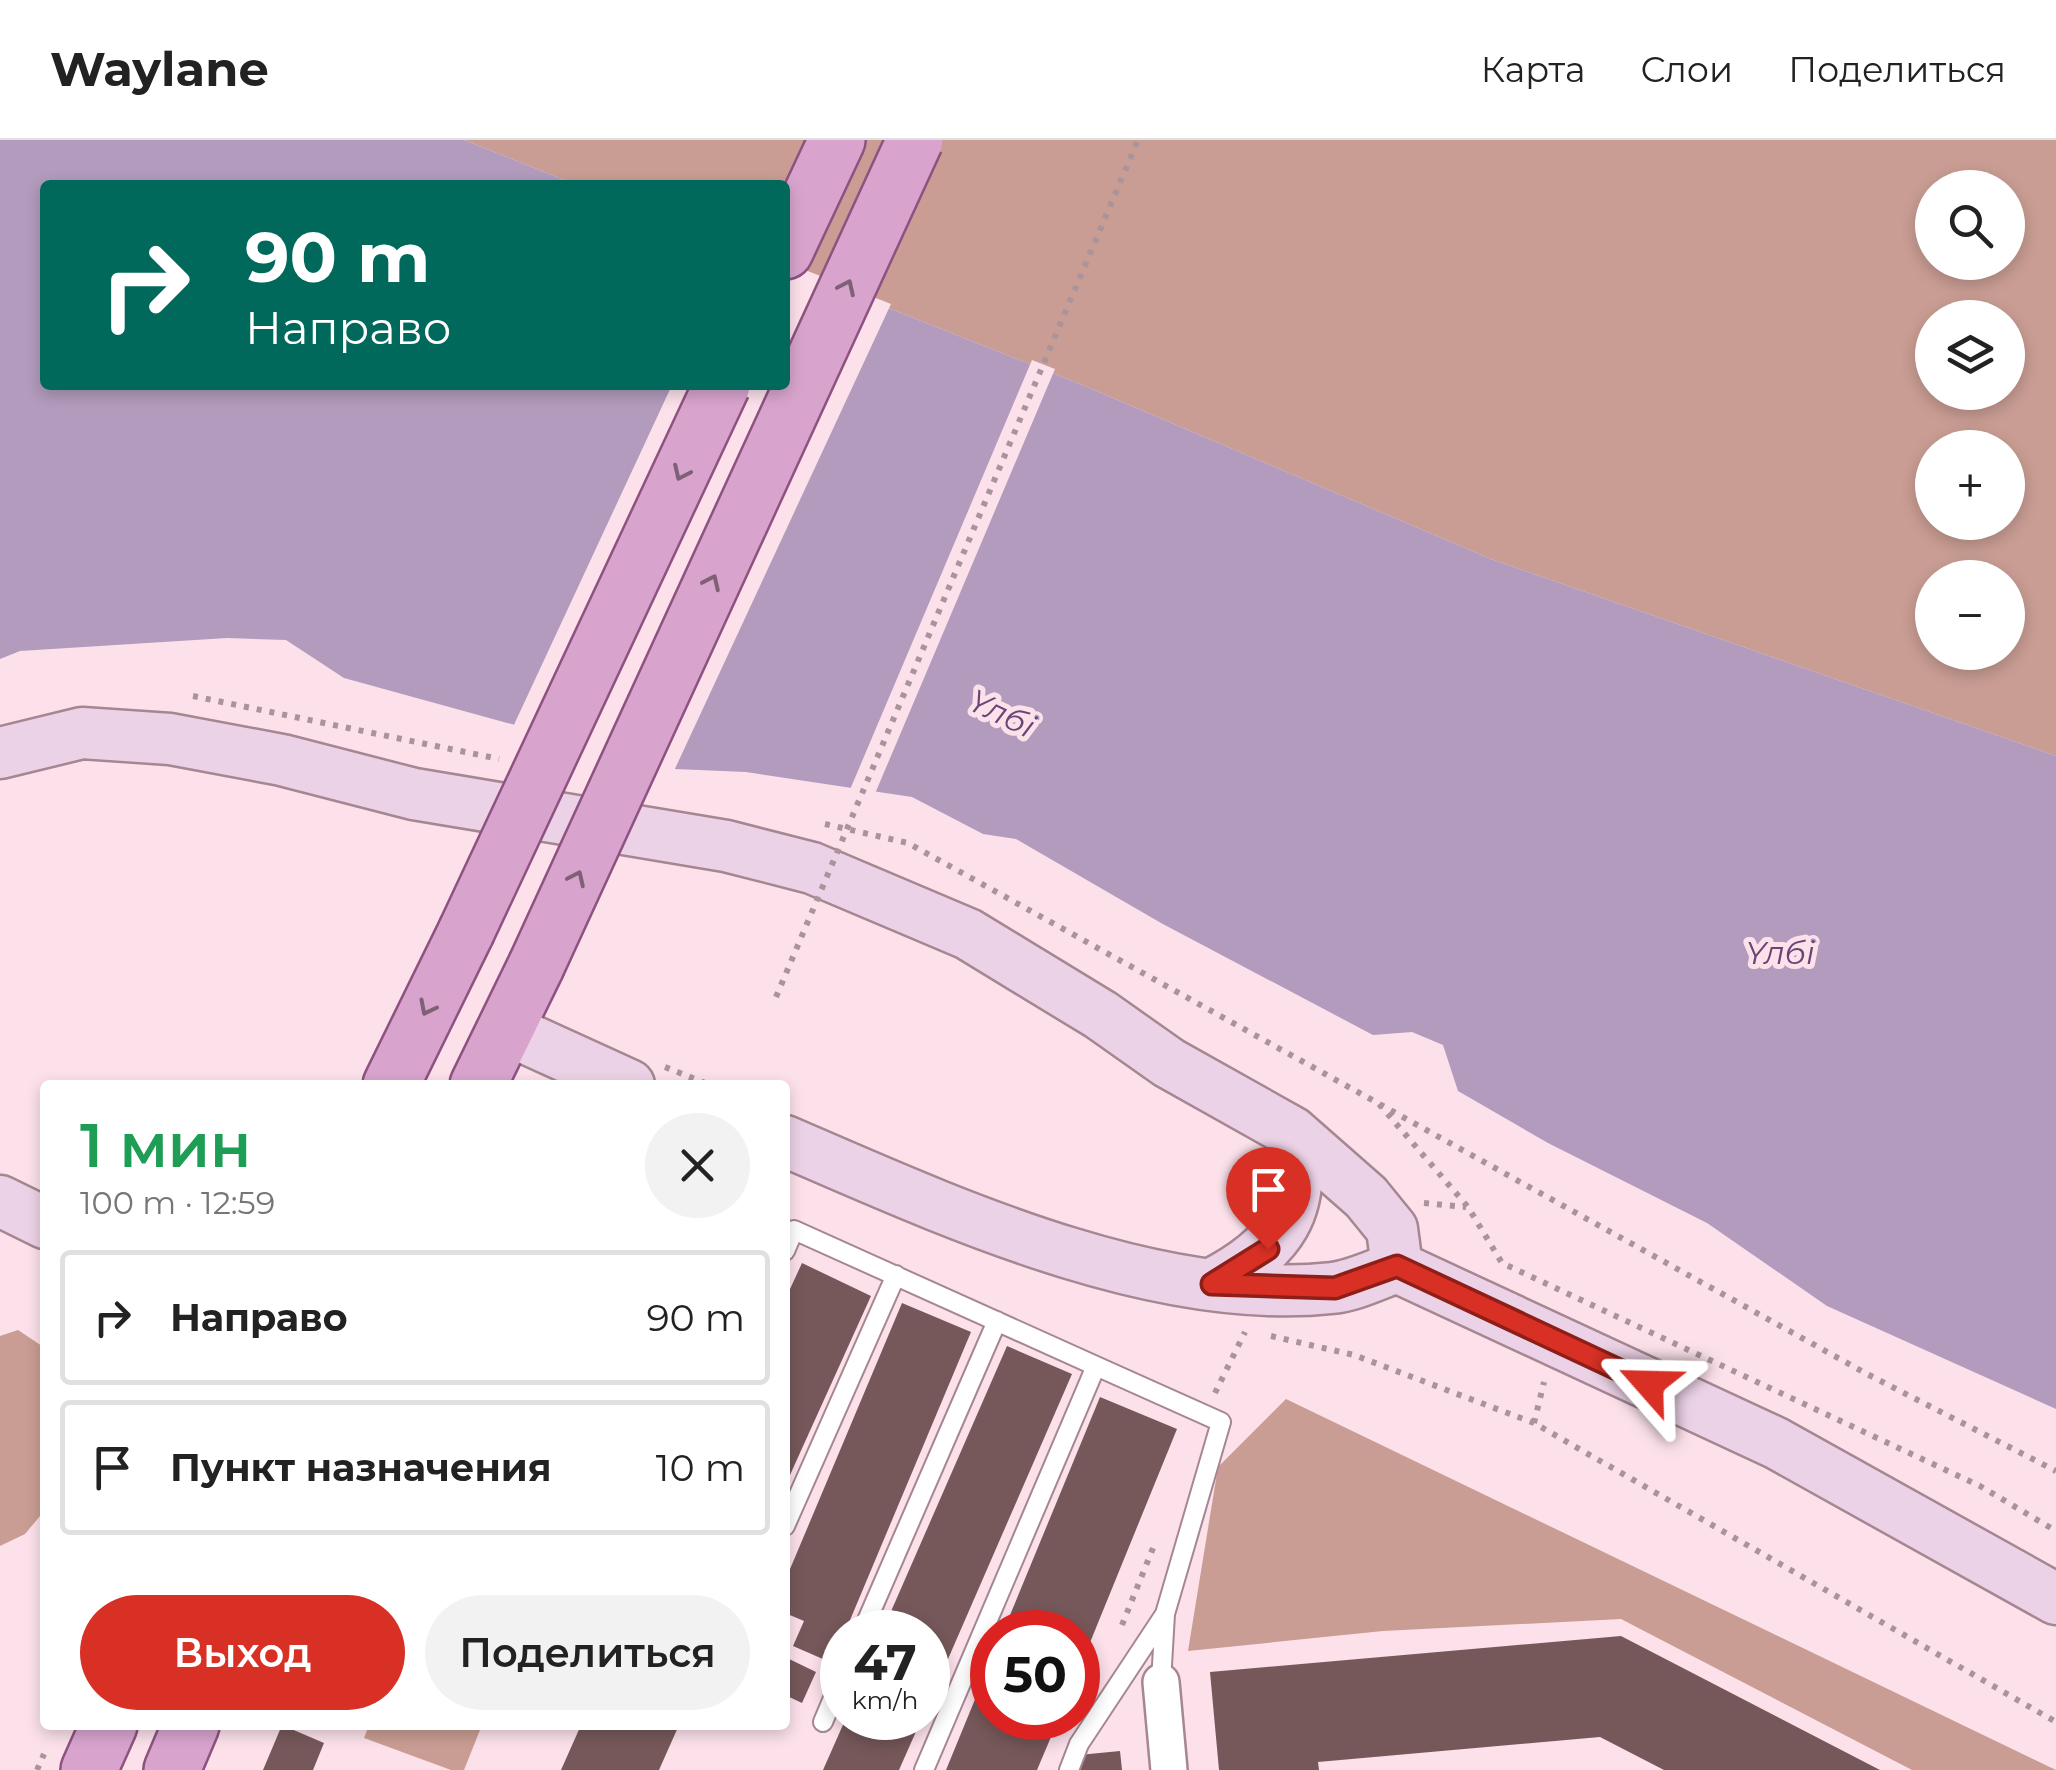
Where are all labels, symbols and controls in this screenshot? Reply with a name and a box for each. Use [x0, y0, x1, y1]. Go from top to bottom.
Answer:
text: Waylane [50, 40, 269, 98]
text: Карта [1481, 48, 1586, 91]
text: Слои [1641, 48, 1733, 91]
text: Поделиться [1788, 48, 2006, 91]
map controls [1915, 170, 2025, 670]
button: search [1915, 170, 2025, 280]
text: 90 m [245, 214, 430, 300]
icon: right [80, 220, 210, 350]
one-way arrow [835, 279, 855, 297]
text: Направо [245, 300, 451, 355]
button: layers [1915, 300, 2025, 410]
button: + [1915, 430, 2025, 540]
one-way arrow [673, 463, 693, 481]
button: − [1915, 560, 2025, 670]
one-way arrow [700, 574, 720, 592]
water label: Үлбі [962, 680, 1042, 746]
one-way arrow [564, 870, 584, 888]
water label: Үлбі [1745, 933, 1815, 972]
one-way arrow [420, 998, 440, 1016]
text: 1 мин [80, 1109, 251, 1182]
button: close [645, 1113, 750, 1218]
pin [1226, 1147, 1311, 1250]
icon: arrive [1241, 1162, 1296, 1217]
text: 100 m · 12:59 [80, 1183, 275, 1222]
icon: right [85, 1290, 140, 1345]
text: Направо [170, 1294, 348, 1341]
text: 90 m [646, 1294, 745, 1341]
position arrow [1597, 1332, 1701, 1436]
icon: arrive [85, 1440, 140, 1495]
text: Пункт назначения [170, 1444, 552, 1491]
text: 10 m [656, 1444, 745, 1491]
button: Выход [80, 1595, 405, 1710]
button: Поделиться [425, 1595, 750, 1710]
speed limit sign: 50 [970, 1610, 1100, 1740]
text: 47 [853, 1632, 917, 1693]
text: km/h [852, 1685, 918, 1715]

